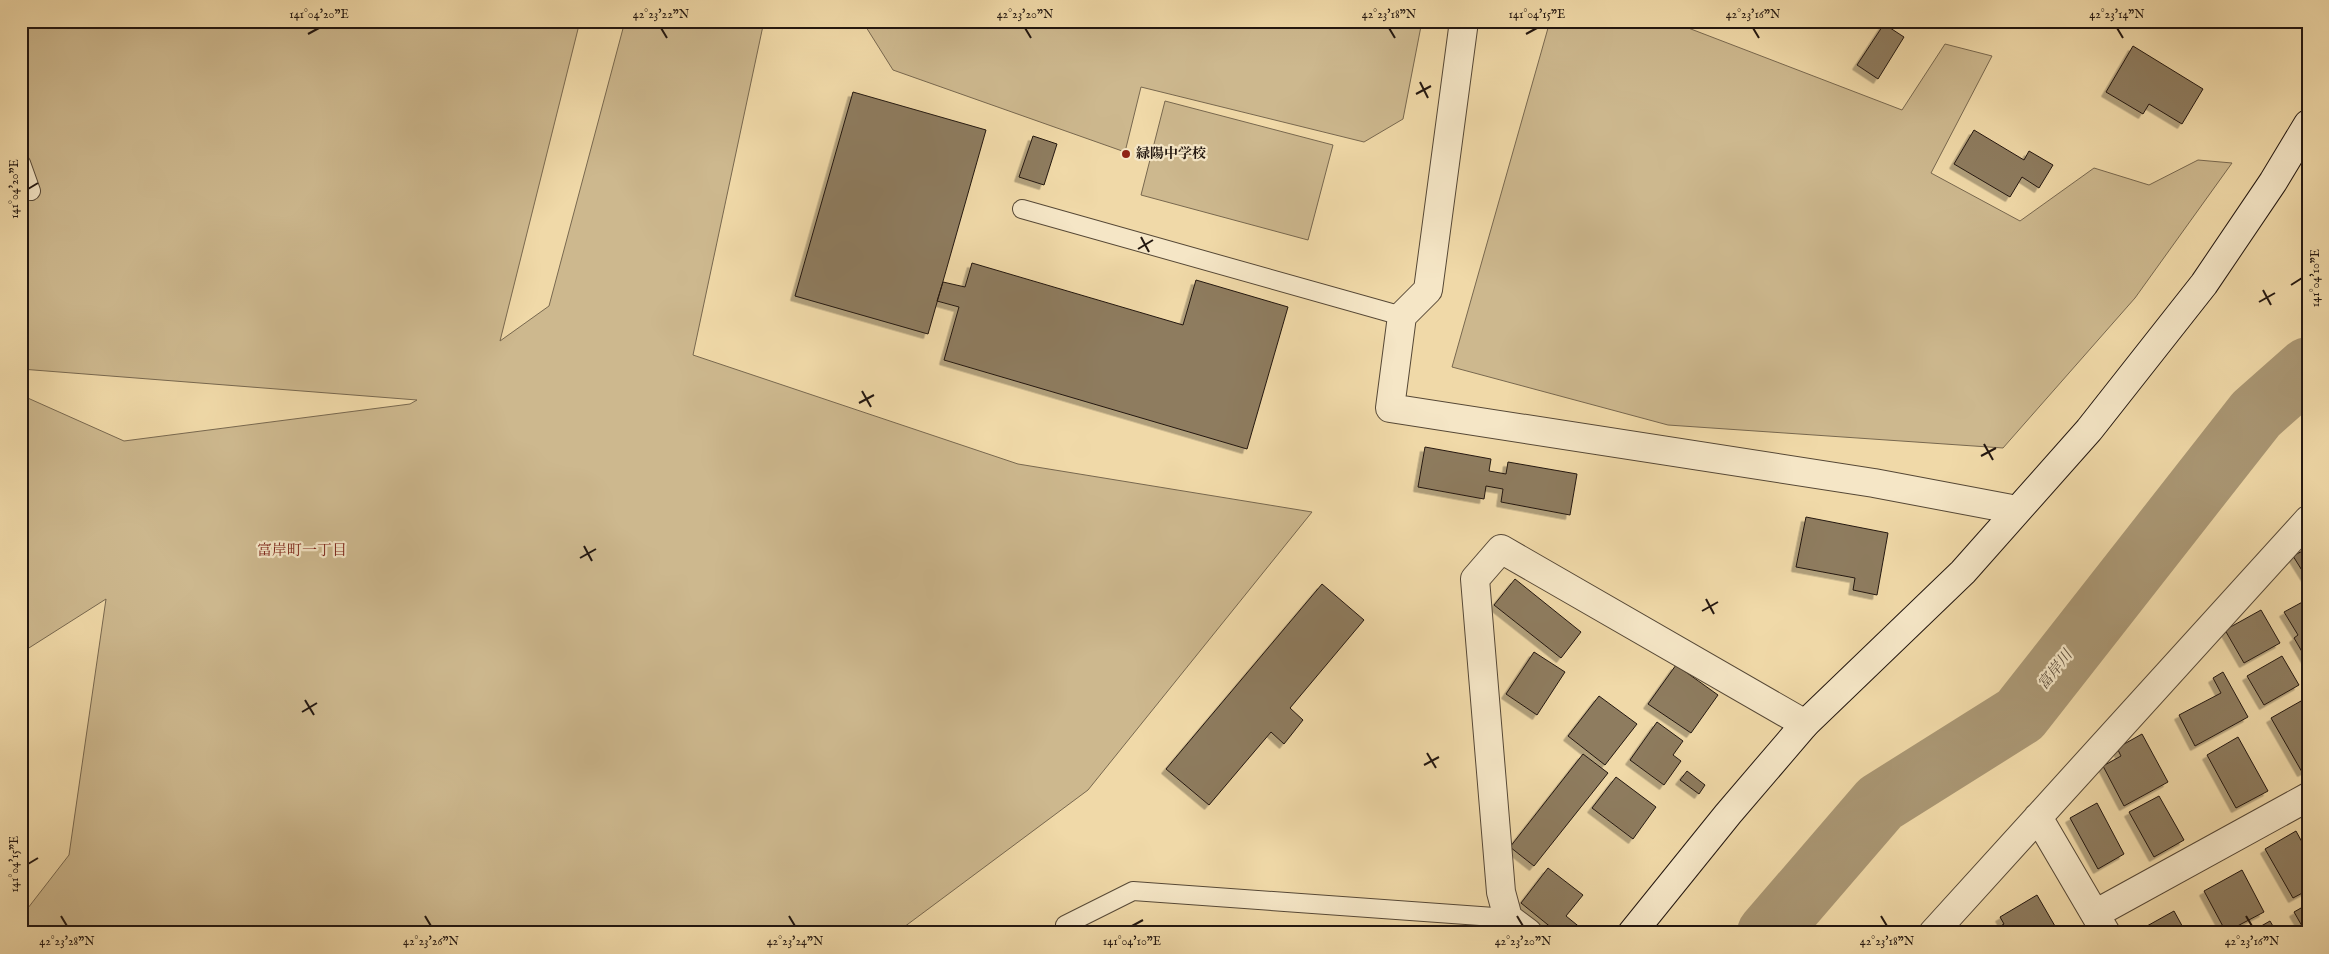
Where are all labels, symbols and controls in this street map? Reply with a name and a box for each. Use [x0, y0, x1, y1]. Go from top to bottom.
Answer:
text: 141°04'20"E [289, 7, 349, 22]
text: 42°23'22"N [633, 7, 690, 22]
text: 42°23'20"N [997, 7, 1054, 22]
text: 42°23'18"N [1362, 7, 1417, 22]
text: 141°04'15"E [1509, 7, 1565, 22]
text: 42°23'16"N [1726, 7, 1781, 22]
text: 42°23'14"N [2089, 7, 2145, 22]
place label: 緑陽中学校 [1136, 145, 1206, 163]
marker: 緑陽中学校 [1120, 148, 1132, 160]
text: 141°04'20"E [7, 159, 22, 219]
text: 141°04'10"E [2308, 249, 2323, 307]
district label: 富岸町一丁目 [257, 541, 347, 560]
water label: 富岸川 [2034, 645, 2078, 694]
text: 141°04'15"E [7, 836, 22, 892]
text: 42°23'28"N [39, 934, 95, 949]
text: 42°23'26"N [403, 934, 460, 949]
text: 42°23'24"N [767, 934, 824, 949]
text: 141°04'10"E [1103, 934, 1161, 949]
text: 42°23'20"N [1495, 934, 1552, 949]
text: 42°23'18"N [1860, 934, 1915, 949]
text: 42°23'16"N [2225, 934, 2280, 949]

